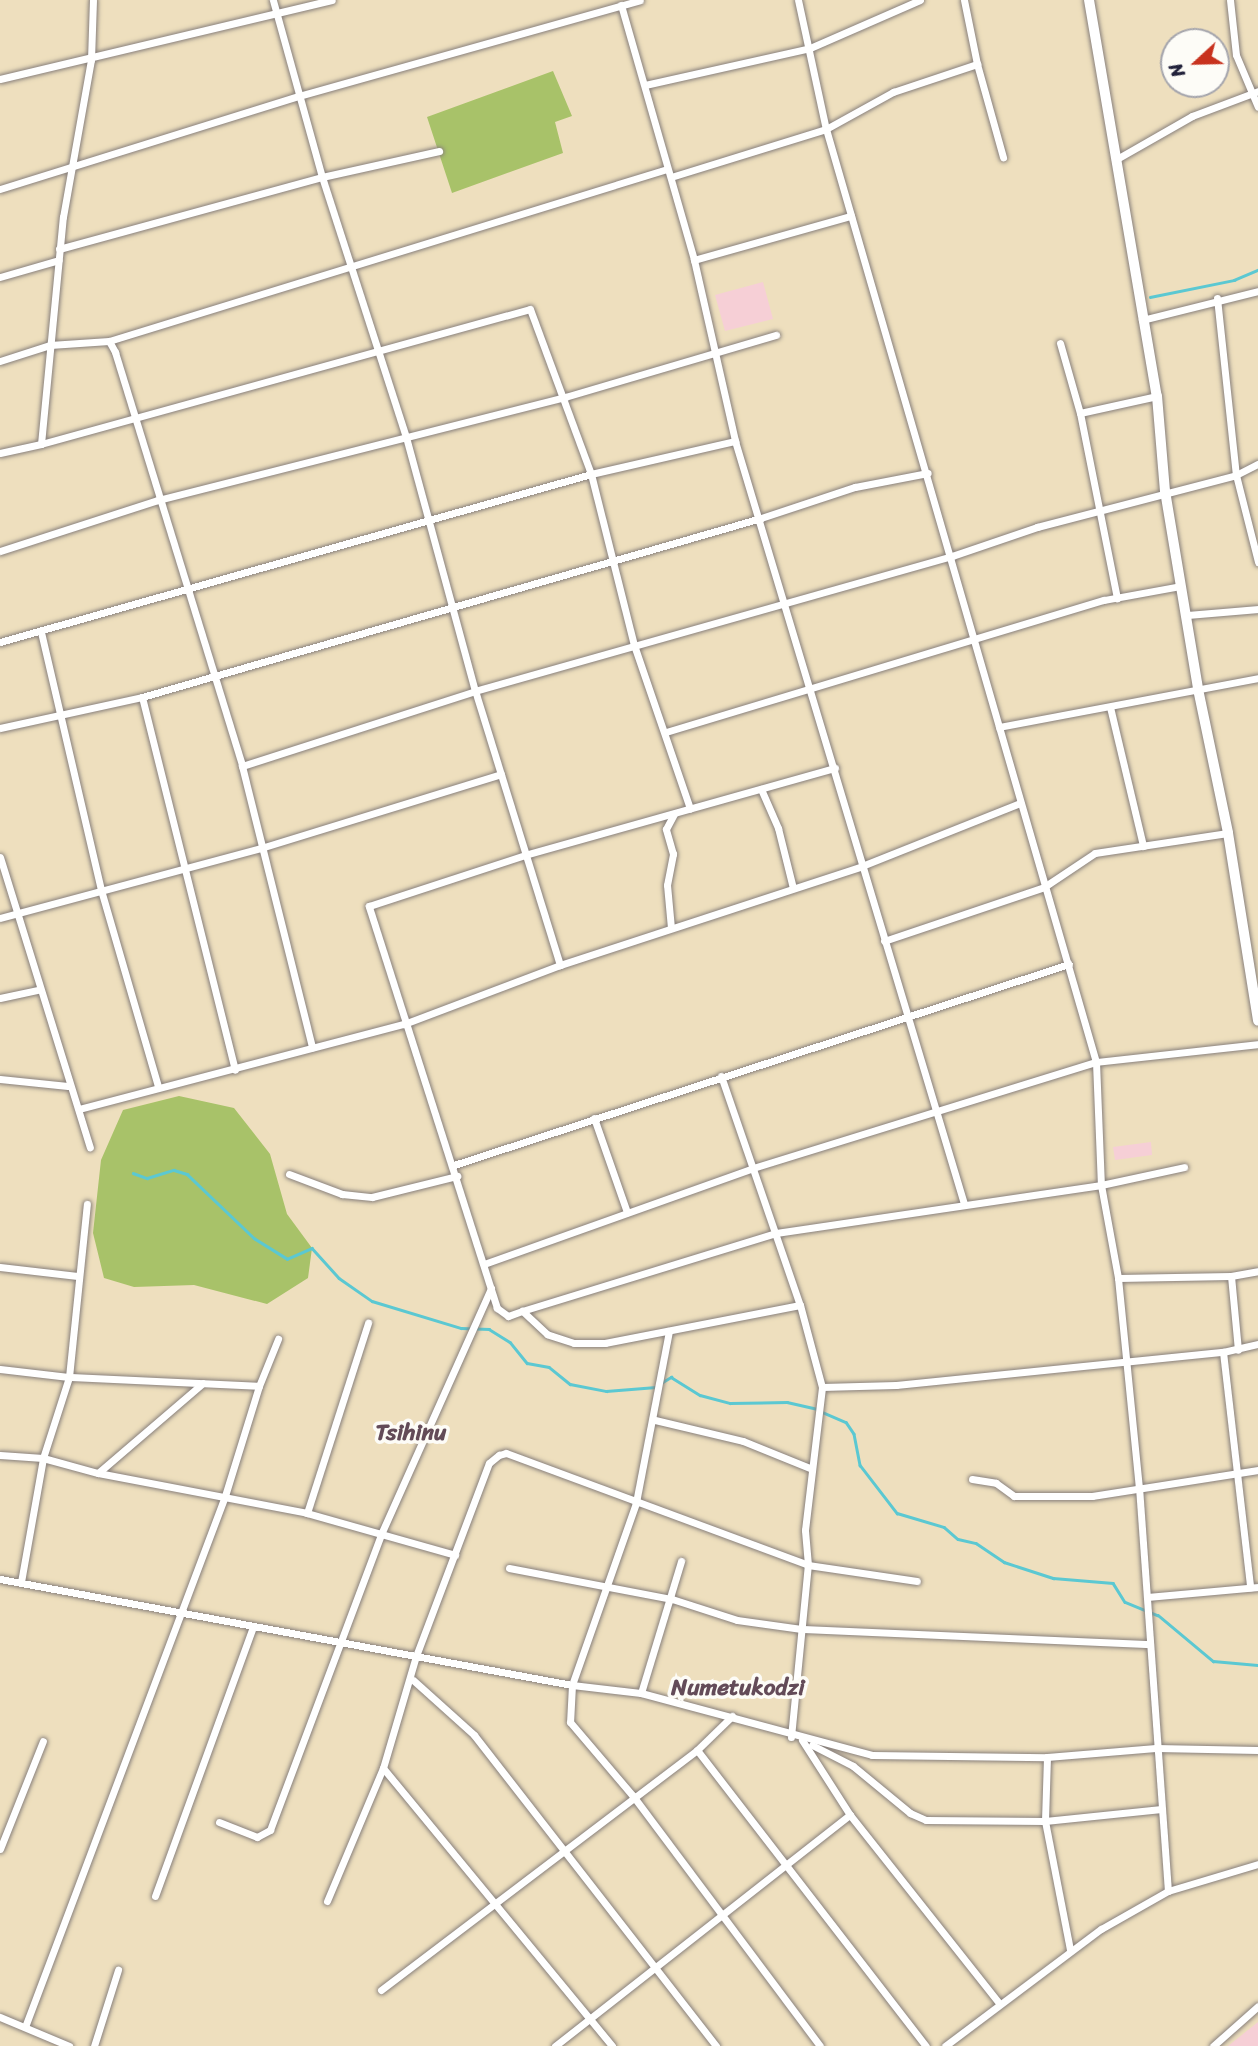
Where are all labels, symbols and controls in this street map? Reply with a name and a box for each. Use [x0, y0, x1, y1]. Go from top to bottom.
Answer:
north arrow [1160, 28, 1230, 98]
text: N [1159, 58, 1195, 83]
district label: Tsihinu [376, 1419, 446, 1447]
district label: Numetukodzi [671, 1674, 805, 1702]

